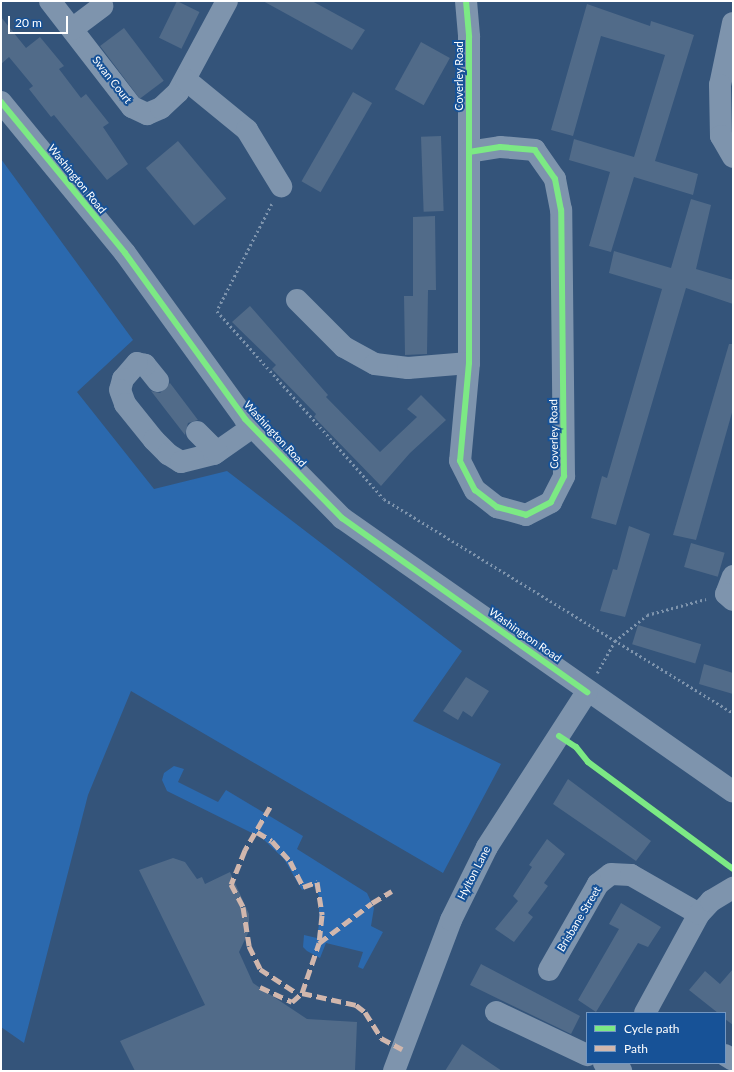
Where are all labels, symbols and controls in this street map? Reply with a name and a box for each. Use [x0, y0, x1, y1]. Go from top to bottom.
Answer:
scale bar [10, 8, 70, 34]
text: 20 m [15, 15, 42, 30]
street label: Coverley Road [452, 41, 466, 111]
street label: Swan Court [89, 54, 135, 106]
street label: Washington Road [45, 142, 109, 216]
street label: Washington Road [241, 398, 309, 470]
street label: Coverley Road [547, 399, 561, 469]
street label: Washington Road [486, 605, 564, 665]
street label: Hylton Lane [455, 844, 493, 902]
street label: Brisbane Street [554, 884, 604, 954]
legend [586, 1012, 726, 1064]
text: Cycle path [624, 1021, 679, 1036]
text: Path [624, 1041, 648, 1056]

